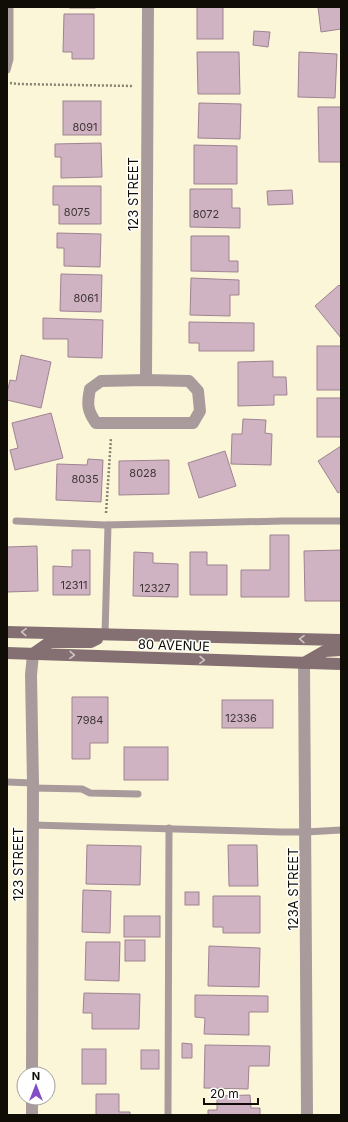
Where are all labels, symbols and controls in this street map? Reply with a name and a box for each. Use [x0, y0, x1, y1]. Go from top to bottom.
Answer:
house number: 8091 [72, 120, 98, 134]
street label: 123 STREET [125, 157, 141, 231]
house number: 8075 [64, 205, 90, 219]
house number: 8072 [193, 207, 219, 221]
house number: 8061 [73, 291, 99, 305]
house number: 8028 [129, 466, 157, 480]
house number: 8035 [71, 472, 99, 486]
house number: 12311 [61, 578, 87, 592]
house number: 12327 [140, 581, 170, 595]
one-way arrow [21, 628, 27, 636]
one-way arrow [299, 635, 305, 644]
street label: 80 AVENUE [138, 636, 210, 654]
one-way arrow [69, 651, 75, 659]
one-way arrow [199, 655, 205, 664]
house number: 12336 [225, 711, 257, 725]
house number: 7984 [77, 713, 103, 727]
street label: 123 STREET [10, 827, 26, 901]
street label: 123A STREET [285, 848, 301, 931]
north arrow [16, 1066, 56, 1106]
text: N [32, 1069, 40, 1083]
scale bar [204, 1080, 258, 1106]
text: 20 m [210, 1086, 239, 1101]

